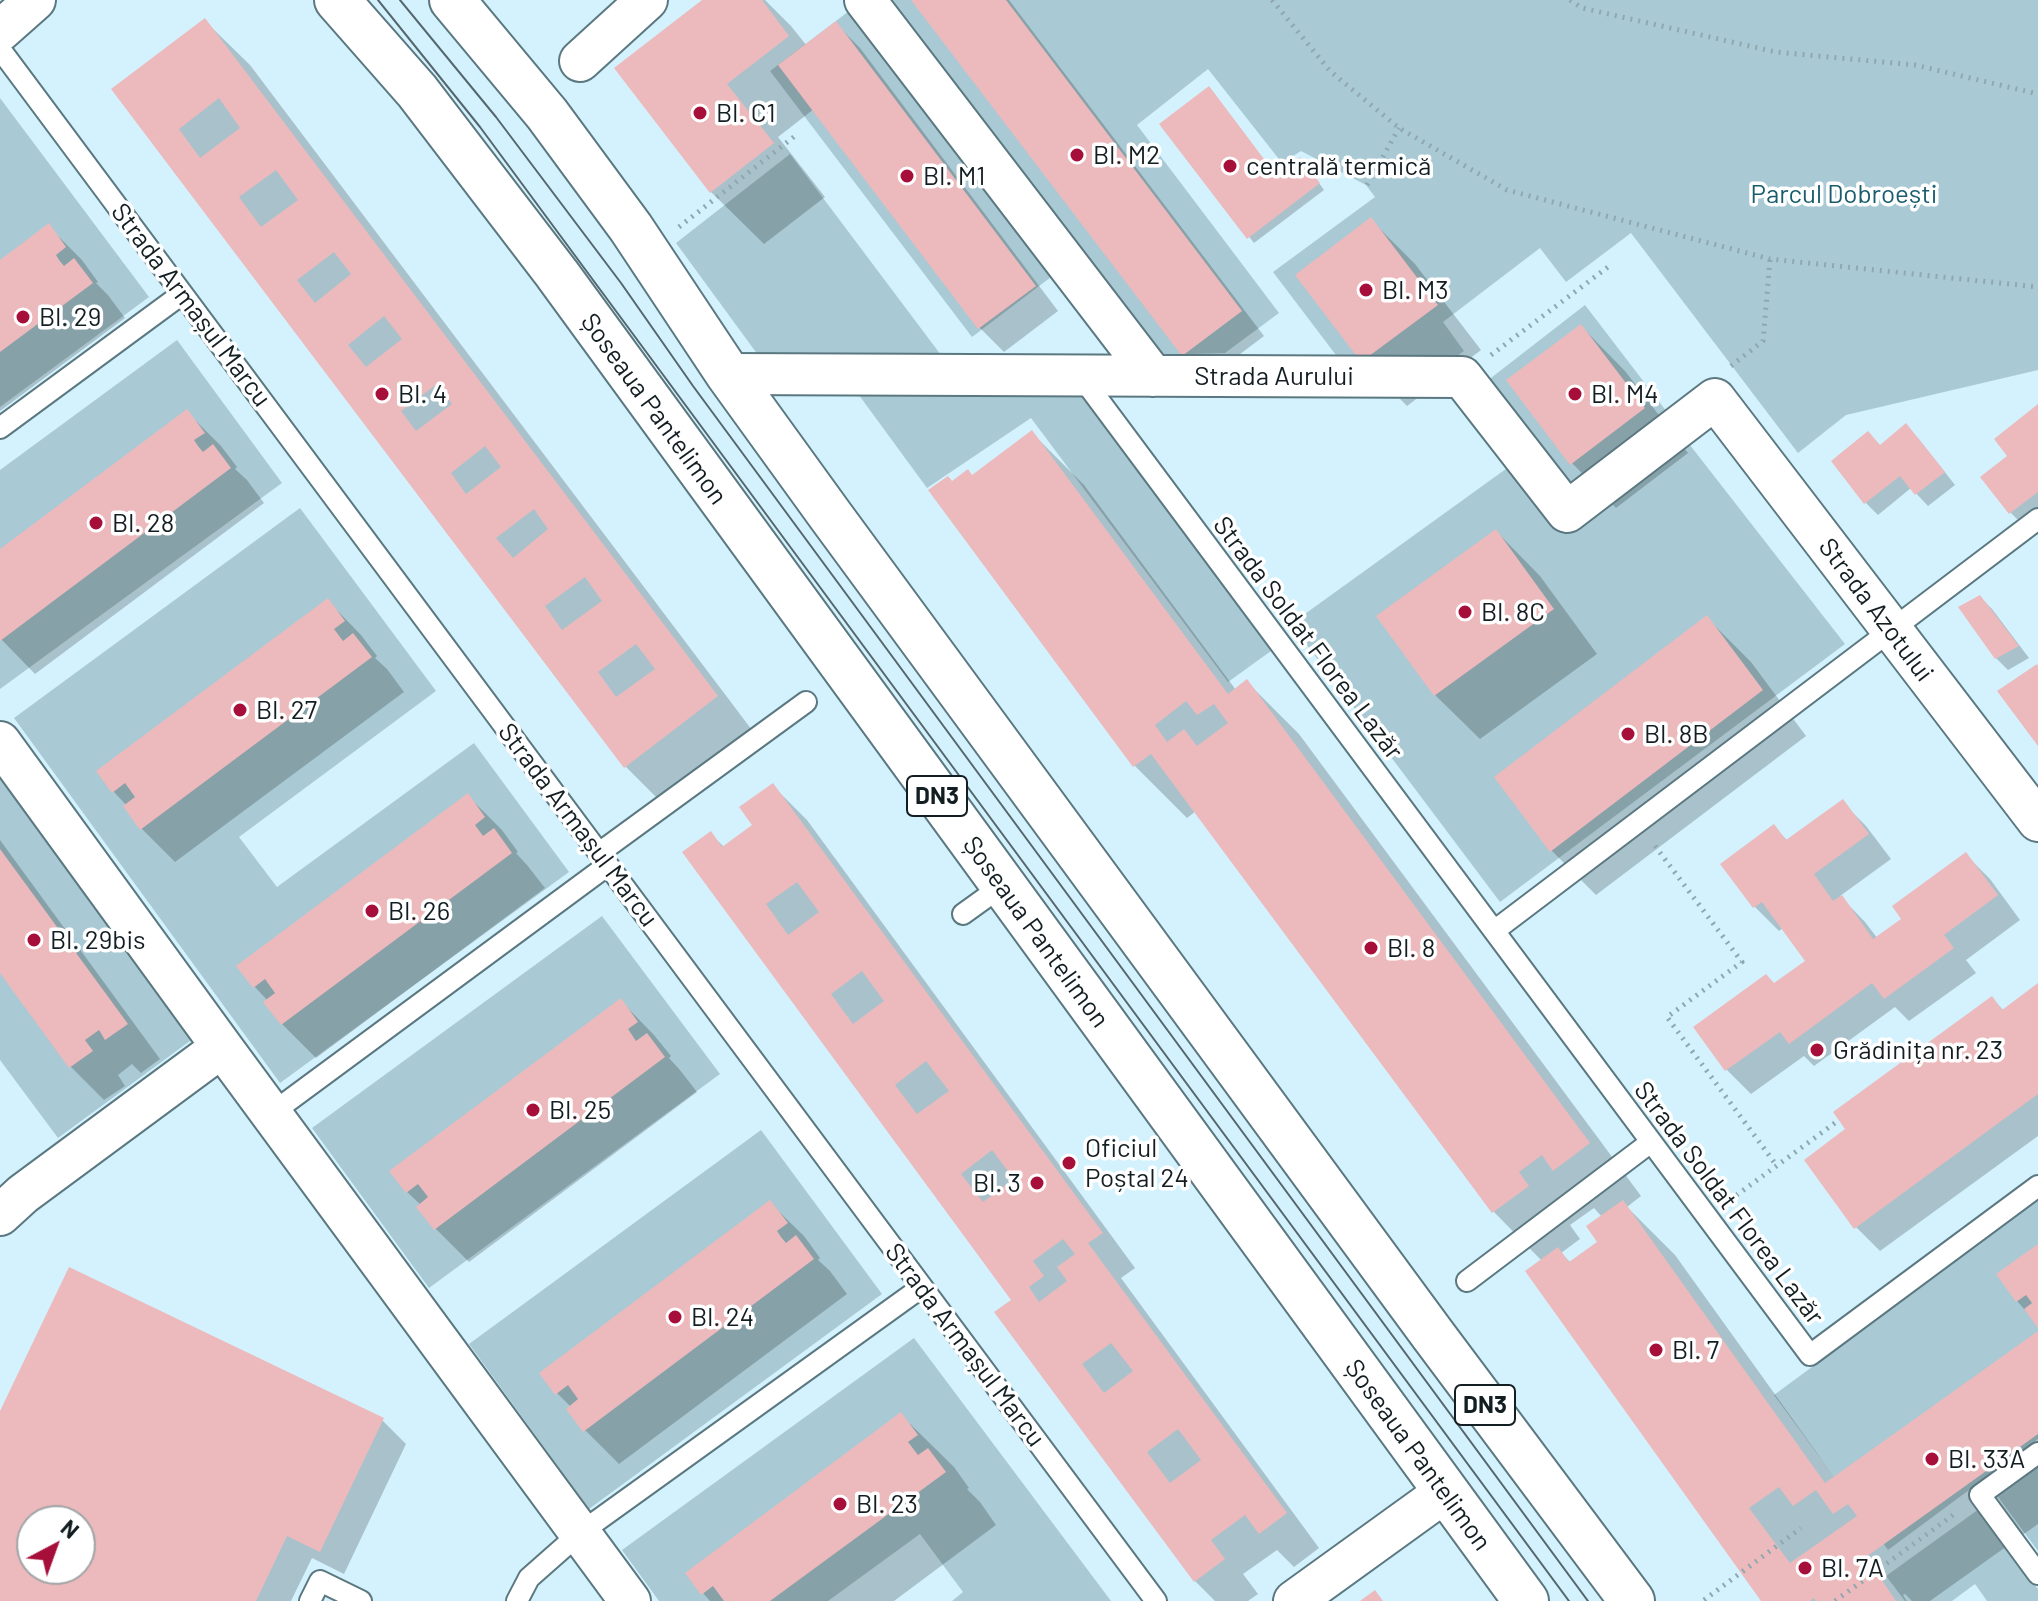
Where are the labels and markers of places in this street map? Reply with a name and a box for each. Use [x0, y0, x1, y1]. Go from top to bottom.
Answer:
place label: Bl. C1 [716, 97, 776, 129]
marker: Bl. C1 [691, 104, 709, 122]
place label: Bl. M2 [1093, 139, 1160, 171]
marker: Bl. M2 [1068, 146, 1086, 164]
place label: centrală termică [1246, 150, 1431, 182]
marker: centrală termică [1221, 157, 1239, 175]
place label: Bl. M1 [923, 160, 985, 192]
marker: Bl. M1 [898, 167, 916, 185]
place label: Bl. M3 [1382, 274, 1449, 306]
marker: Bl. M3 [1357, 281, 1375, 299]
place label: Bl. 29 [39, 301, 101, 333]
marker: Bl. 29 [14, 308, 32, 326]
place label: Bl. 4 [398, 378, 447, 410]
place label: Bl. M4 [1591, 378, 1659, 410]
marker: Bl. 4 [373, 385, 391, 403]
marker: Bl. M4 [1566, 385, 1584, 403]
place label: Bl. 28 [112, 507, 174, 539]
marker: Bl. 28 [87, 514, 105, 532]
place label: Bl. 8C [1481, 596, 1545, 628]
marker: Bl. 8C [1456, 603, 1474, 621]
place label: Bl. 27 [256, 694, 317, 726]
marker: Bl. 27 [231, 701, 249, 719]
place label: Bl. 8B [1644, 718, 1709, 750]
marker: Bl. 8B [1619, 725, 1637, 743]
place label: Bl. 26 [388, 895, 450, 927]
marker: Bl. 26 [363, 902, 381, 920]
place label: Bl. 29bis [50, 924, 146, 956]
marker: Bl. 29bis [25, 931, 43, 949]
place label: Bl. 8 [1387, 932, 1435, 964]
marker: Bl. 8 [1362, 939, 1380, 957]
place label: Grădinița nr. 23 [1833, 1034, 2003, 1066]
marker: Grădinița nr. 23 [1808, 1041, 1826, 1059]
place label: Bl. 25 [549, 1094, 611, 1126]
marker: Bl. 25 [524, 1101, 542, 1119]
place label: Oficiul Poștal 24 [1085, 1132, 1189, 1194]
marker: Oficiul Poștal 24 [1060, 1154, 1078, 1172]
place label: Bl. 3 [973, 1167, 1021, 1199]
marker: Bl. 3 [1028, 1174, 1046, 1192]
place label: Bl. 24 [691, 1301, 754, 1333]
marker: Bl. 24 [666, 1308, 684, 1326]
place label: Bl. 7 [1672, 1334, 1719, 1366]
marker: Bl. 7 [1647, 1341, 1665, 1359]
place label: Bl. 33A [1948, 1443, 2025, 1475]
marker: Bl. 33A [1923, 1450, 1941, 1468]
place label: Bl. 23 [856, 1488, 918, 1520]
marker: Bl. 23 [831, 1495, 849, 1513]
place label: Bl. 7A [1821, 1552, 1884, 1584]
marker: Bl. 7A [1796, 1559, 1814, 1577]

